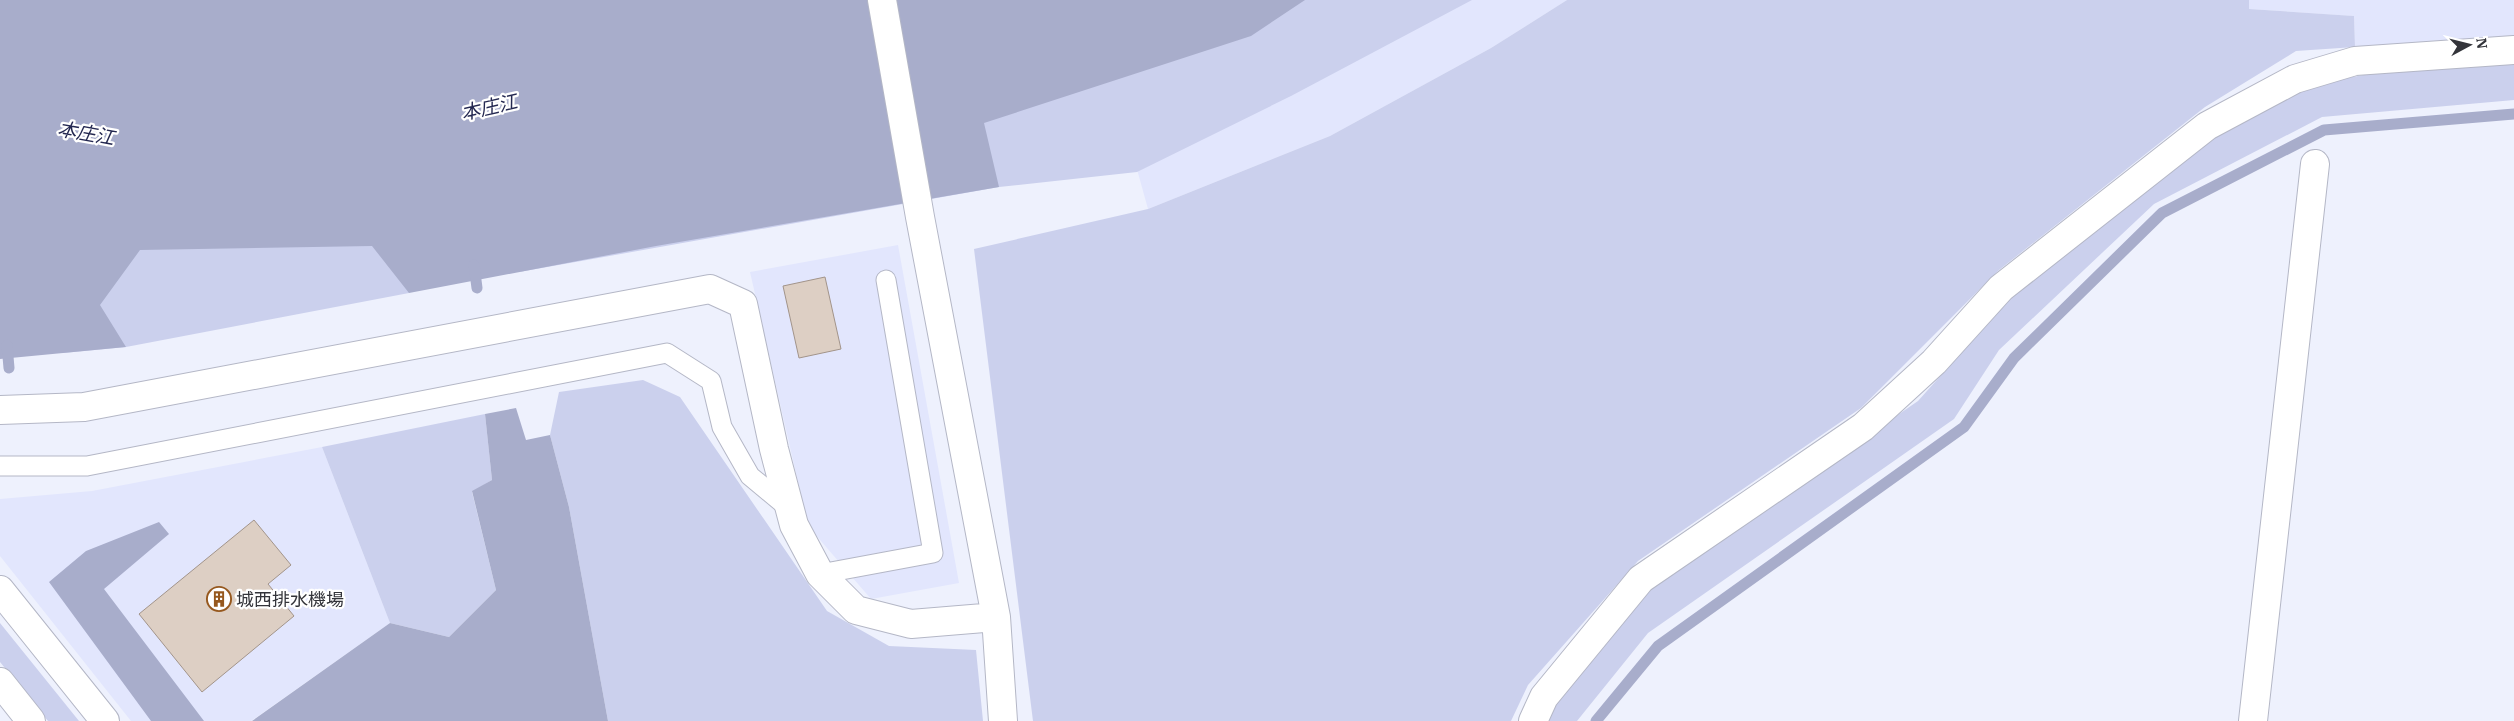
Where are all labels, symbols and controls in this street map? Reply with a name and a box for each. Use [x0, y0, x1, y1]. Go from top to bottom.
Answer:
north arrow [2444, 20, 2494, 70]
text: N [2472, 37, 2492, 50]
water label: 本庄江 [459, 88, 521, 125]
water label: 本庄江 [56, 116, 118, 150]
building icon: 城西排水機場 [206, 586, 232, 612]
place label: 城西排水機場 [236, 588, 344, 611]

